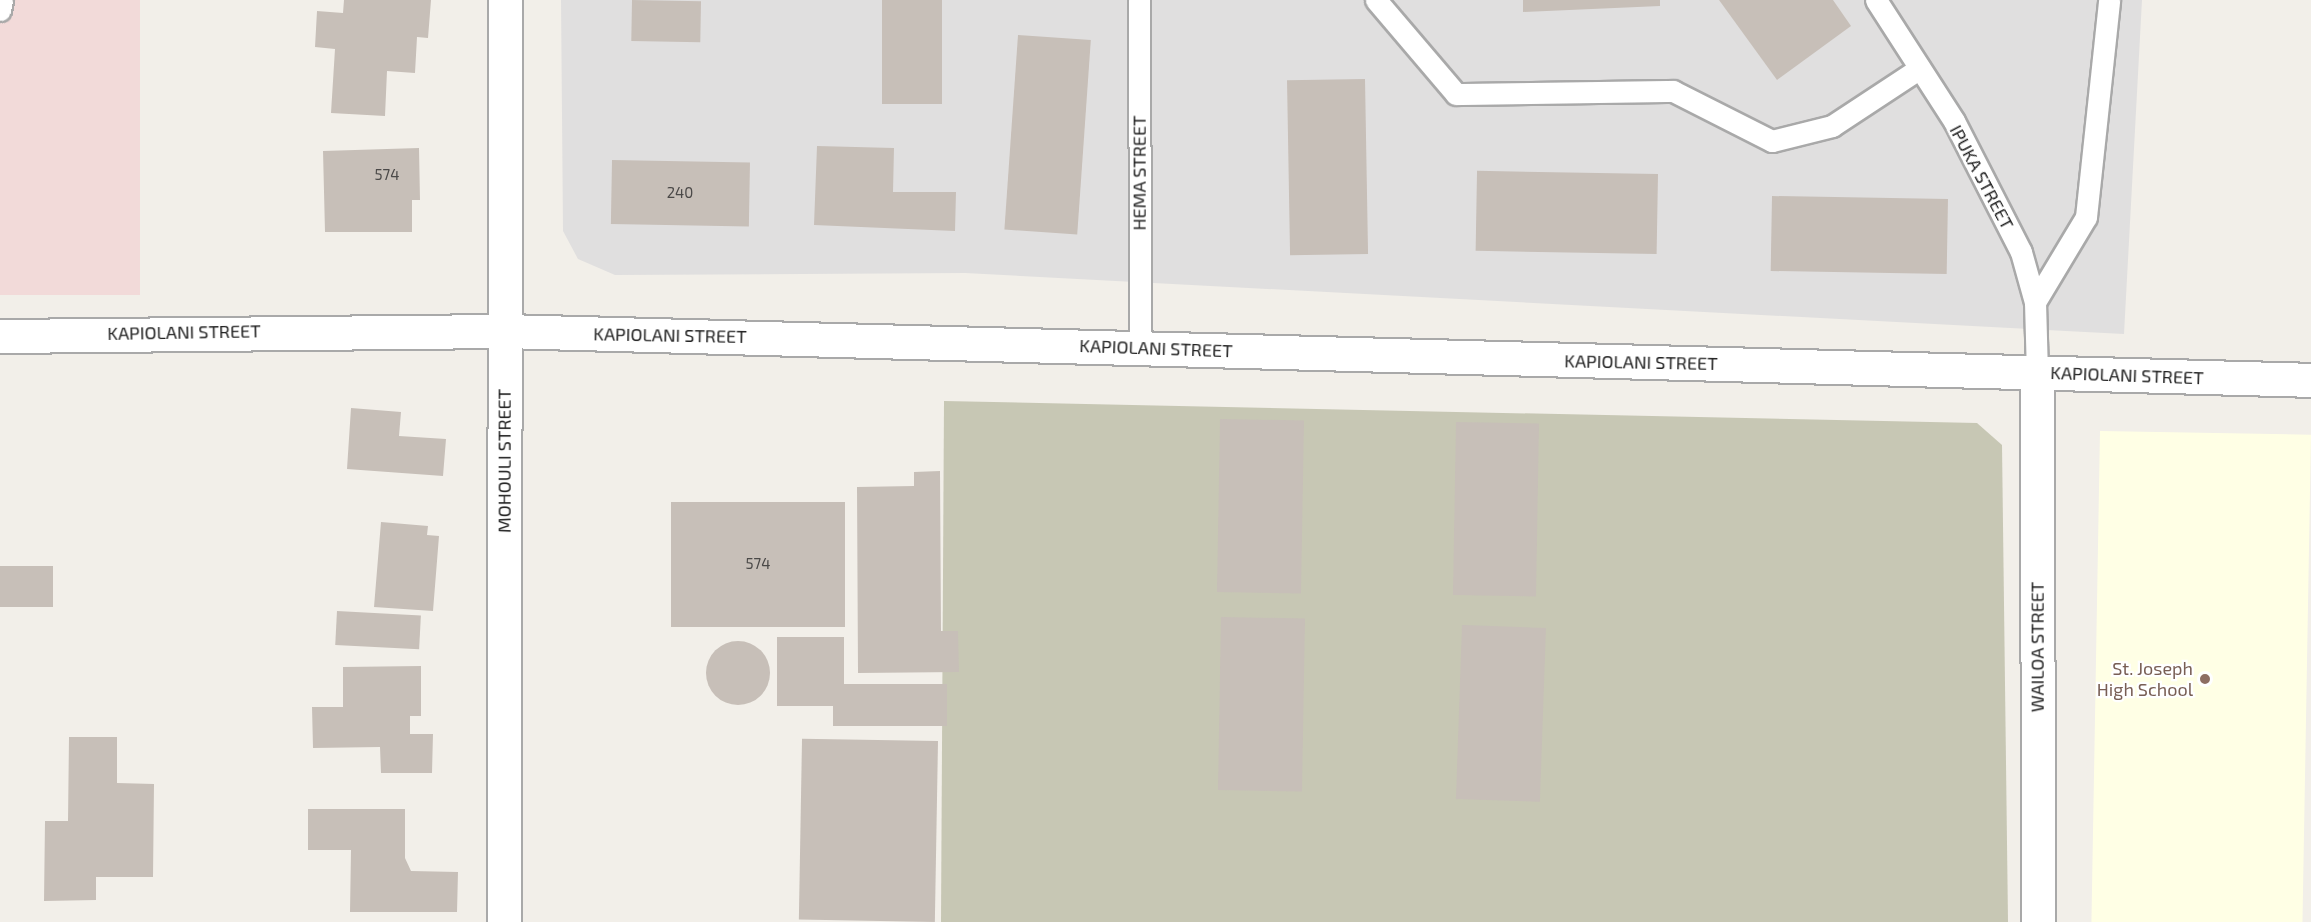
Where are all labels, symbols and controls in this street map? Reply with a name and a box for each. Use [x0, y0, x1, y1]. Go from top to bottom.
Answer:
street label: HEMA STREET [1128, 115, 1150, 231]
street label: IPUKA STREET [1945, 121, 2019, 233]
house number: 574 [375, 166, 399, 184]
house number: 240 [667, 184, 693, 202]
street label: KAPIOLANI STREET [107, 320, 261, 344]
street label: KAPIOLANI STREET [593, 323, 747, 347]
street label: KAPIOLANI STREET [1079, 335, 1233, 361]
street label: KAPIOLANI STREET [1564, 350, 1718, 374]
street label: KAPIOLANI STREET [2050, 362, 2204, 388]
street label: MOHOULI STREET [493, 389, 515, 533]
house number: 574 [746, 555, 770, 573]
street label: WAILOA STREET [2026, 581, 2048, 713]
place label: St. Joseph High School [2097, 658, 2193, 700]
marker: St. Joseph High School [2198, 672, 2212, 686]

